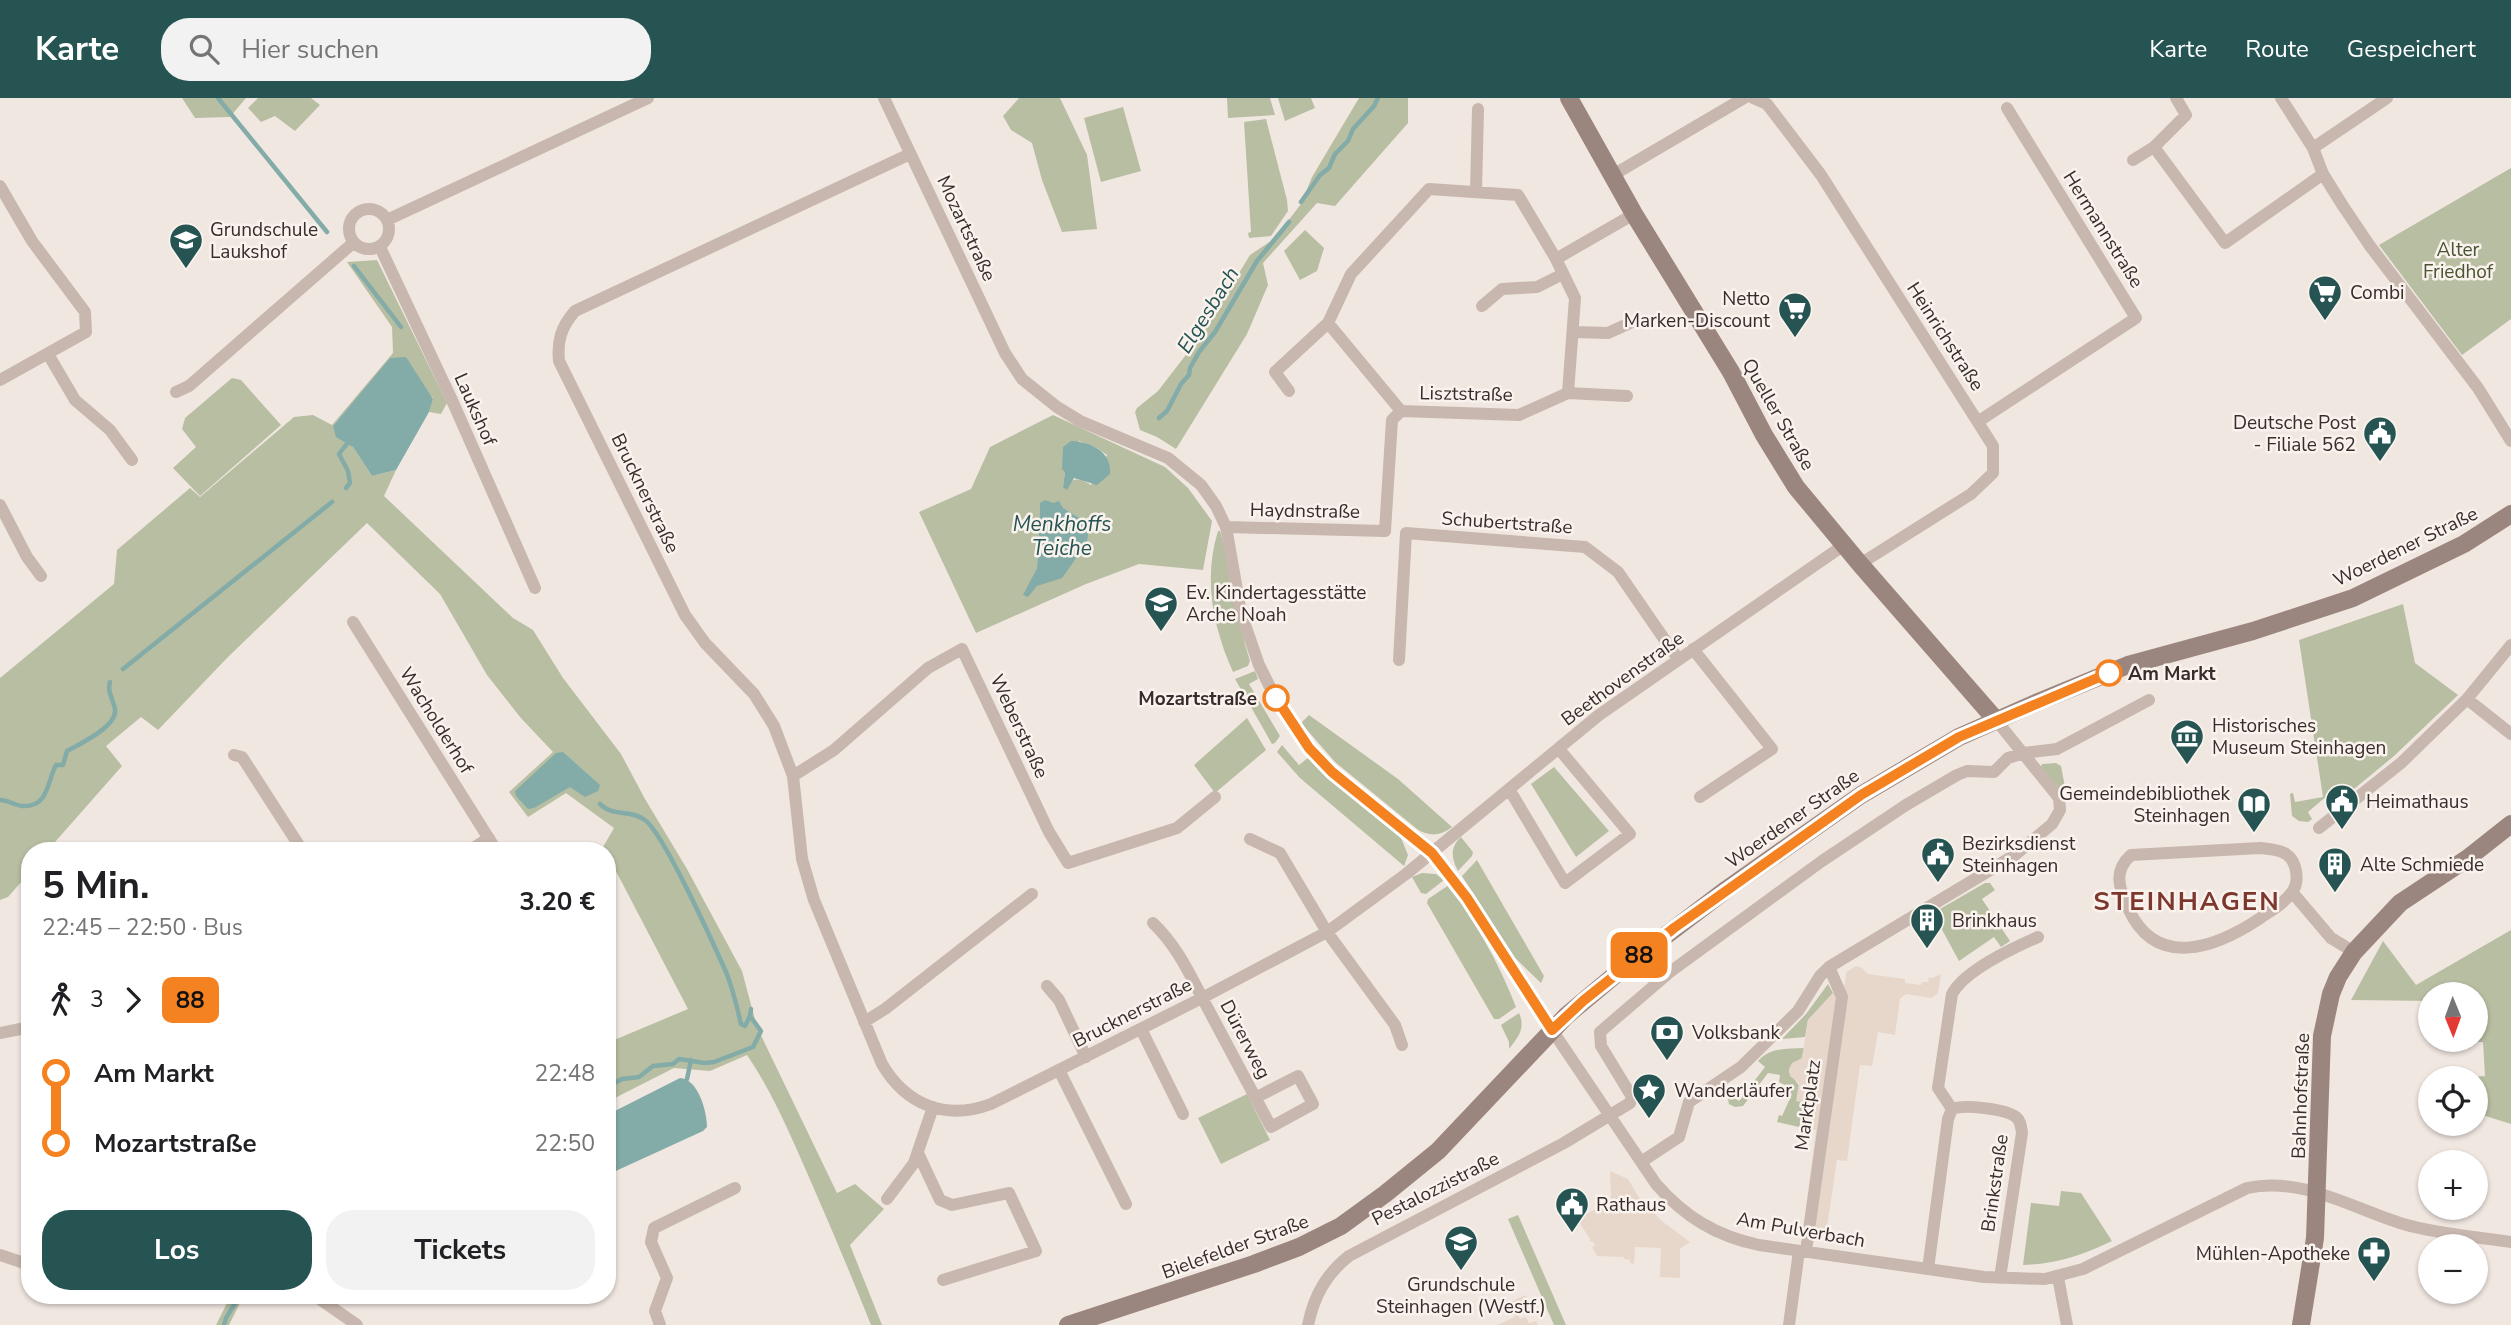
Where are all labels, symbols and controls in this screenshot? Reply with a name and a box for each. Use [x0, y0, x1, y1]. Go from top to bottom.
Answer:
search box [161, 18, 651, 81]
text: Karte [35, 27, 119, 72]
icon: search [185, 30, 223, 68]
text: Hier suchen [241, 32, 379, 67]
text: Karte [2149, 33, 2207, 65]
text: Route [2245, 33, 2309, 65]
text: Gespeichert [2347, 33, 2476, 65]
street label: Hermannstraße [2057, 166, 2150, 293]
street label: Mozartstraße [930, 171, 1002, 285]
place label: Grundschule Laukshof [210, 217, 318, 265]
school or university icon: Grundschule Laukshof [167, 221, 205, 270]
park label: Alter Friedhof [2423, 237, 2494, 285]
water label: Elgesbach [1170, 261, 1246, 359]
supermarket icon: Combi [2306, 273, 2344, 322]
street label: Heinrichstraße [1900, 277, 1990, 396]
place label: Combi [2350, 280, 2404, 306]
place label: Netto Marken-Discount [1624, 286, 1770, 334]
supermarket icon: Netto Marken-Discount [1776, 290, 1814, 339]
street label: Queller Straße [1736, 354, 1821, 475]
street label: Laukshof [448, 369, 503, 451]
street label: Lisztstraße [1419, 380, 1513, 408]
place label: Deutsche Post - Filiale 562 [2233, 410, 2356, 458]
public building icon: Deutsche Post - Filiale 562 [2361, 414, 2399, 463]
street label: Brucknerstraße [605, 429, 685, 558]
street label: Haydnstraße [1250, 497, 1360, 525]
street label: Woerdener Straße [2329, 501, 2482, 593]
street label: Schubertstraße [1441, 505, 1573, 541]
water label: Menkhoffs Teiche [1013, 510, 1111, 562]
place label: Ev. Kindertagesstätte Arche Noah [1186, 580, 1366, 628]
school or university icon: Ev. Kindertagesstätte Arche Noah [1142, 584, 1180, 633]
street label: Beethovenstraße [1556, 625, 1689, 732]
marker: Am Markt [2096, 660, 2122, 686]
place label: Am Markt [2128, 661, 2216, 687]
street label: Wacholderhof [393, 662, 480, 779]
street label: Weberstraße [984, 670, 1055, 783]
marker: Mozartstraße [1263, 685, 1289, 711]
place label: Mozartstraße [1138, 686, 1257, 712]
place label: Historisches Museum Steinhagen [2212, 713, 2386, 761]
museum icon: Historisches Museum Steinhagen [2168, 717, 2206, 766]
street label: Woerdener Straße [1720, 763, 1865, 875]
place label: Gemeindebibliothek Steinhagen [2059, 781, 2230, 829]
public building icon: Heimathaus [2323, 782, 2361, 831]
library icon: Gemeindebibliothek Steinhagen [2235, 785, 2273, 834]
place label: Heimathaus [2366, 789, 2469, 815]
place label: Bezirksdienst Steinhagen [1962, 831, 2076, 879]
public building icon: Bezirksdienst Steinhagen [1919, 835, 1957, 884]
building icon: Alte Schmiede [2316, 845, 2354, 894]
place label: Alte Schmiede [2360, 852, 2484, 878]
text: 5 Min. [42, 860, 149, 911]
text: 3.20 € [519, 884, 595, 919]
district label: STEINHAGEN [2093, 884, 2281, 919]
building icon: Brinkhaus [1908, 901, 1946, 950]
place label: Brinkhaus [1952, 908, 2037, 934]
text: 22:45 – 22:50 · Bus [42, 912, 243, 943]
line badge: 88 [1608, 932, 1670, 978]
text: 88 [1625, 939, 1653, 971]
street label: Brucknerstraße [1068, 972, 1196, 1054]
icon: walk [42, 981, 80, 1019]
icon: forward [114, 981, 152, 1019]
north arrow [2418, 982, 2488, 1052]
map controls [2418, 982, 2488, 1304]
text: 3 [90, 984, 104, 1015]
text: 88 [176, 984, 205, 1016]
street label: Dürerweg [1213, 995, 1277, 1084]
bank icon: Volksbank [1648, 1013, 1686, 1062]
place label: Volksbank [1691, 1020, 1781, 1046]
street label: Bahnhofstraße [2286, 1032, 2316, 1160]
text: Am Markt [94, 1056, 214, 1091]
text: 22:48 [535, 1058, 595, 1089]
street label: Marktplatz [1789, 1058, 1827, 1152]
button: locate [2418, 1066, 2488, 1136]
place icon: Wanderläufer [1630, 1071, 1668, 1120]
place label: Wanderläufer [1674, 1078, 1792, 1104]
text: Mozartstraße [94, 1126, 257, 1161]
text: 22:50 [535, 1128, 595, 1159]
street label: Brinkstraße [1975, 1133, 2015, 1234]
street label: Pestalozzistraße [1367, 1146, 1504, 1232]
button: + [2418, 1150, 2488, 1220]
public building icon: Rathaus [1553, 1185, 1591, 1234]
place label: Rathaus [1596, 1192, 1666, 1218]
street label: Am Pulverbach [1734, 1206, 1867, 1254]
street label: Bielefelder Straße [1158, 1208, 1312, 1286]
button: Los [42, 1210, 312, 1290]
button: Tickets [326, 1210, 595, 1290]
school or university icon: Grundschule Steinhagen (Westf.) [1442, 1223, 1480, 1272]
pharmacy icon: Mühlen-Apotheke [2355, 1234, 2393, 1283]
button: − [2418, 1234, 2488, 1304]
place label: Mühlen-Apotheke [2196, 1241, 2350, 1267]
place label: Grundschule Steinhagen (Westf.) [1376, 1272, 1546, 1320]

